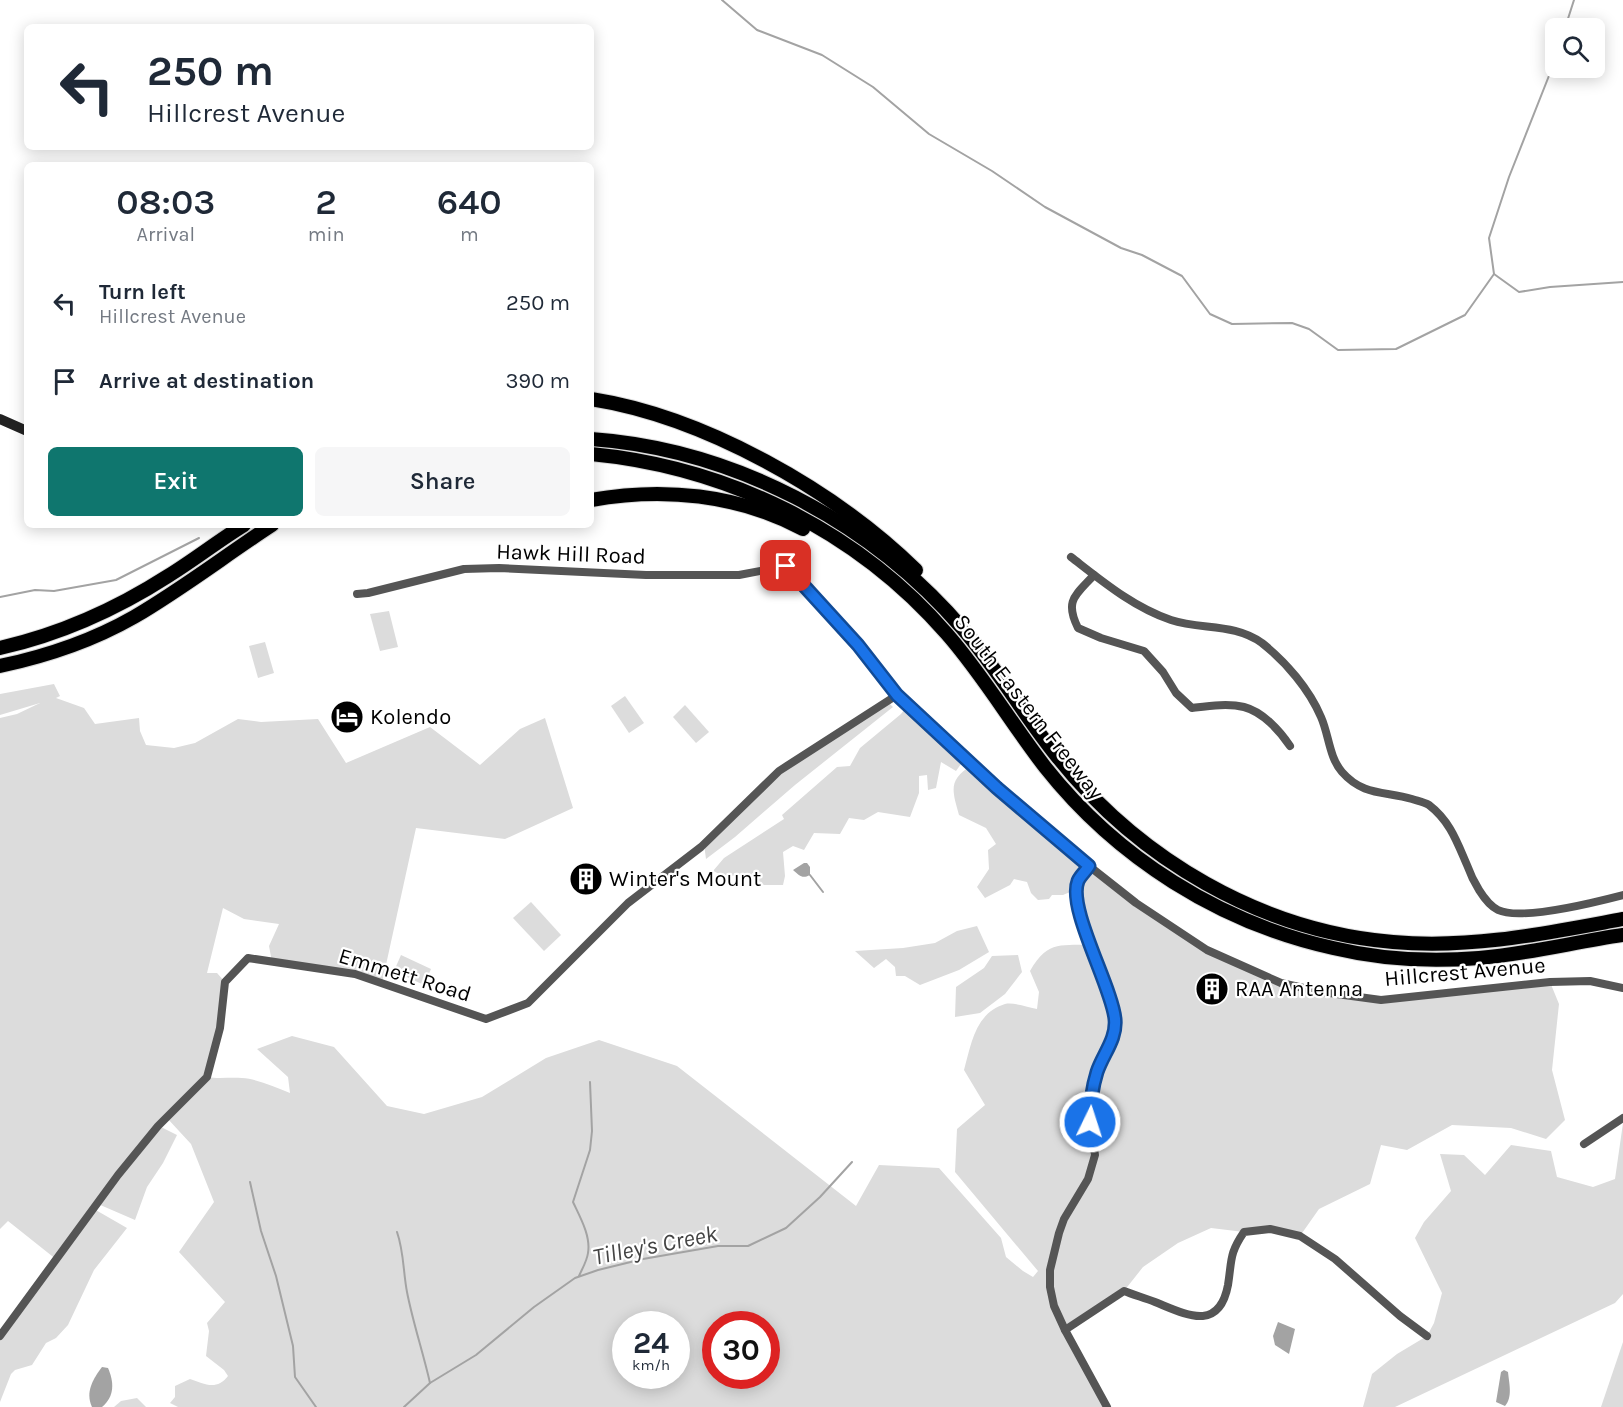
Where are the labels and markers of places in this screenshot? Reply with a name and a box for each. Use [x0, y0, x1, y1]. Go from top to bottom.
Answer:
pin [760, 540, 811, 591]
hotel icon: Kolendo [329, 699, 365, 735]
place label: Kolendo [370, 704, 451, 730]
building icon: Winter's Mount [568, 861, 604, 897]
place label: Winter's Mount [609, 866, 761, 892]
building icon: RAA Antenna [1194, 971, 1230, 1007]
place label: RAA Antenna [1235, 976, 1363, 1002]

